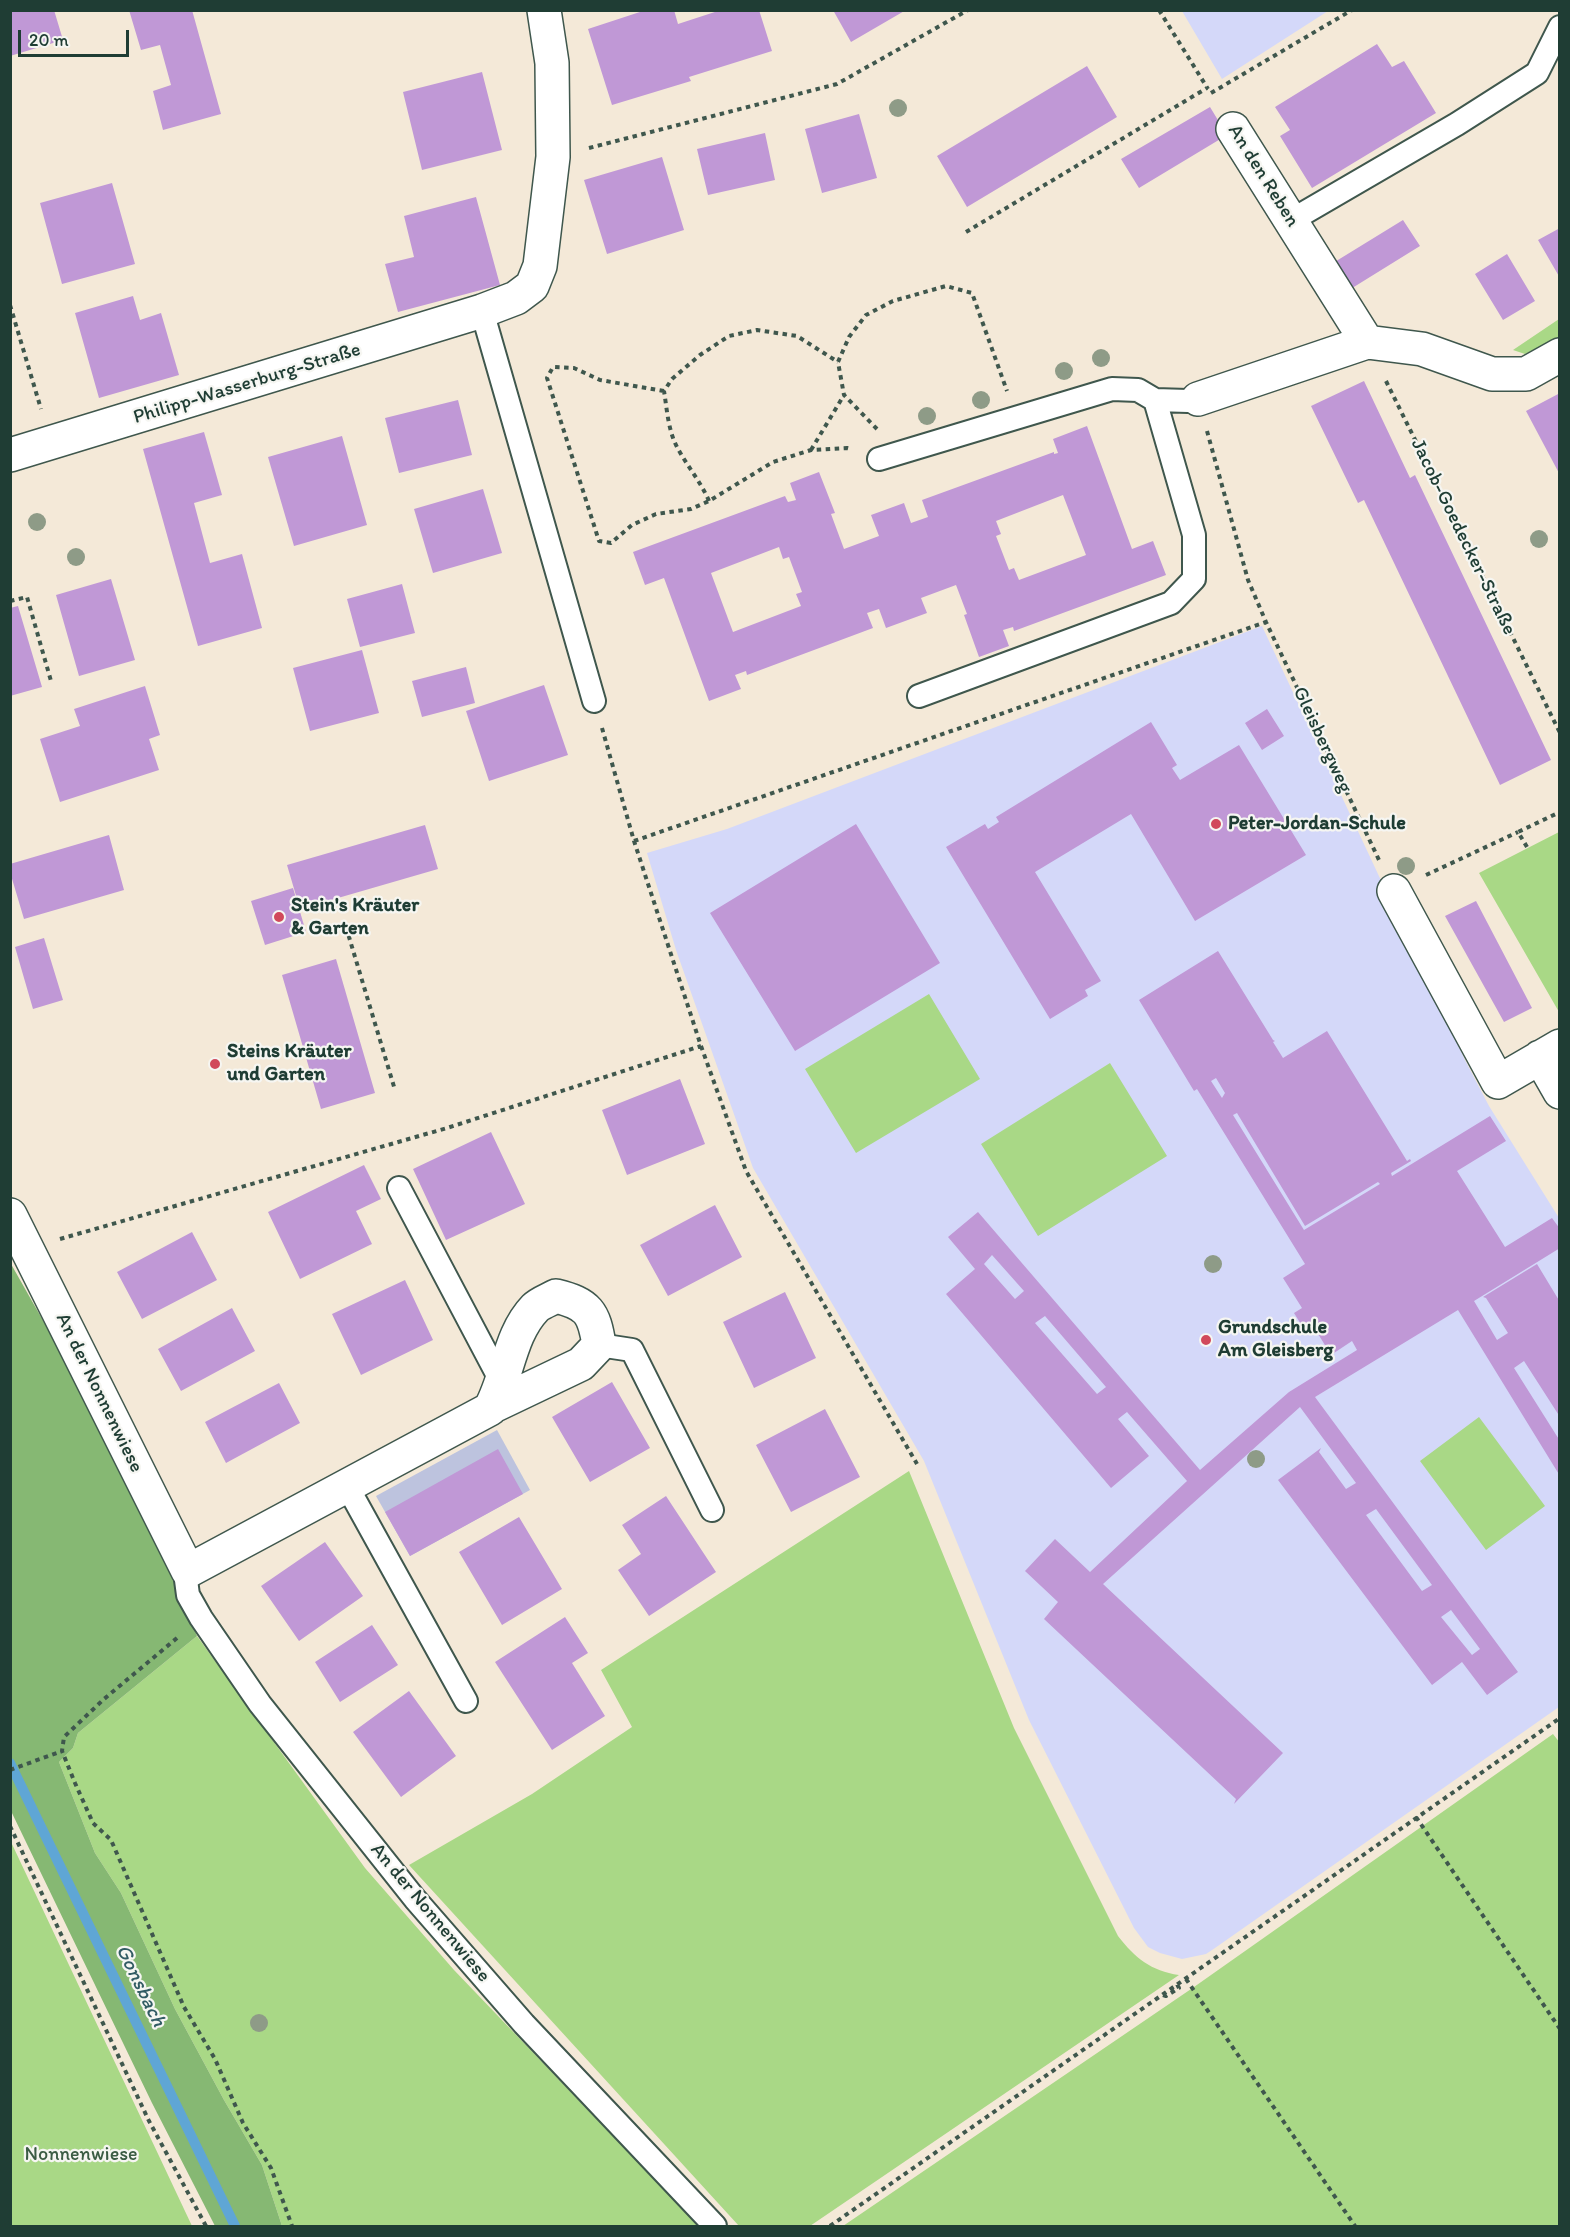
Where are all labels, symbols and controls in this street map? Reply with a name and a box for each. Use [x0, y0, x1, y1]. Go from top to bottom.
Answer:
scale bar [21, 18, 132, 56]
text: 20 m [29, 29, 69, 51]
street label: An den Reben [1222, 120, 1304, 232]
street label: Philipp-Wasserburg-Straße [130, 338, 364, 430]
street label: Jacob-Goedecker-Straße [1405, 435, 1521, 639]
street label: Gleisbergweg [1287, 683, 1357, 797]
place label: Peter-Jordan-Schule [1228, 812, 1406, 836]
marker: Peter-Jordan-Schule [1209, 817, 1223, 831]
place label: Stein's Kräuter & Garten [291, 894, 419, 941]
marker: Stein's Kräuter & Garten [272, 910, 286, 924]
place label: Steins Kräuter und Garten [227, 1040, 351, 1087]
marker: Steins Kräuter und Garten [208, 1057, 222, 1071]
street label: An der Nonnenwiese [50, 1309, 148, 1477]
place label: Grundschule Am Gleisberg [1218, 1316, 1333, 1363]
marker: Grundschule Am Gleisberg [1199, 1333, 1213, 1347]
street label: An der Nonnenwiese [365, 1839, 495, 1987]
water label: Gonsbach [109, 1941, 171, 2031]
park label: Nonnenwiese [24, 2143, 138, 2167]

